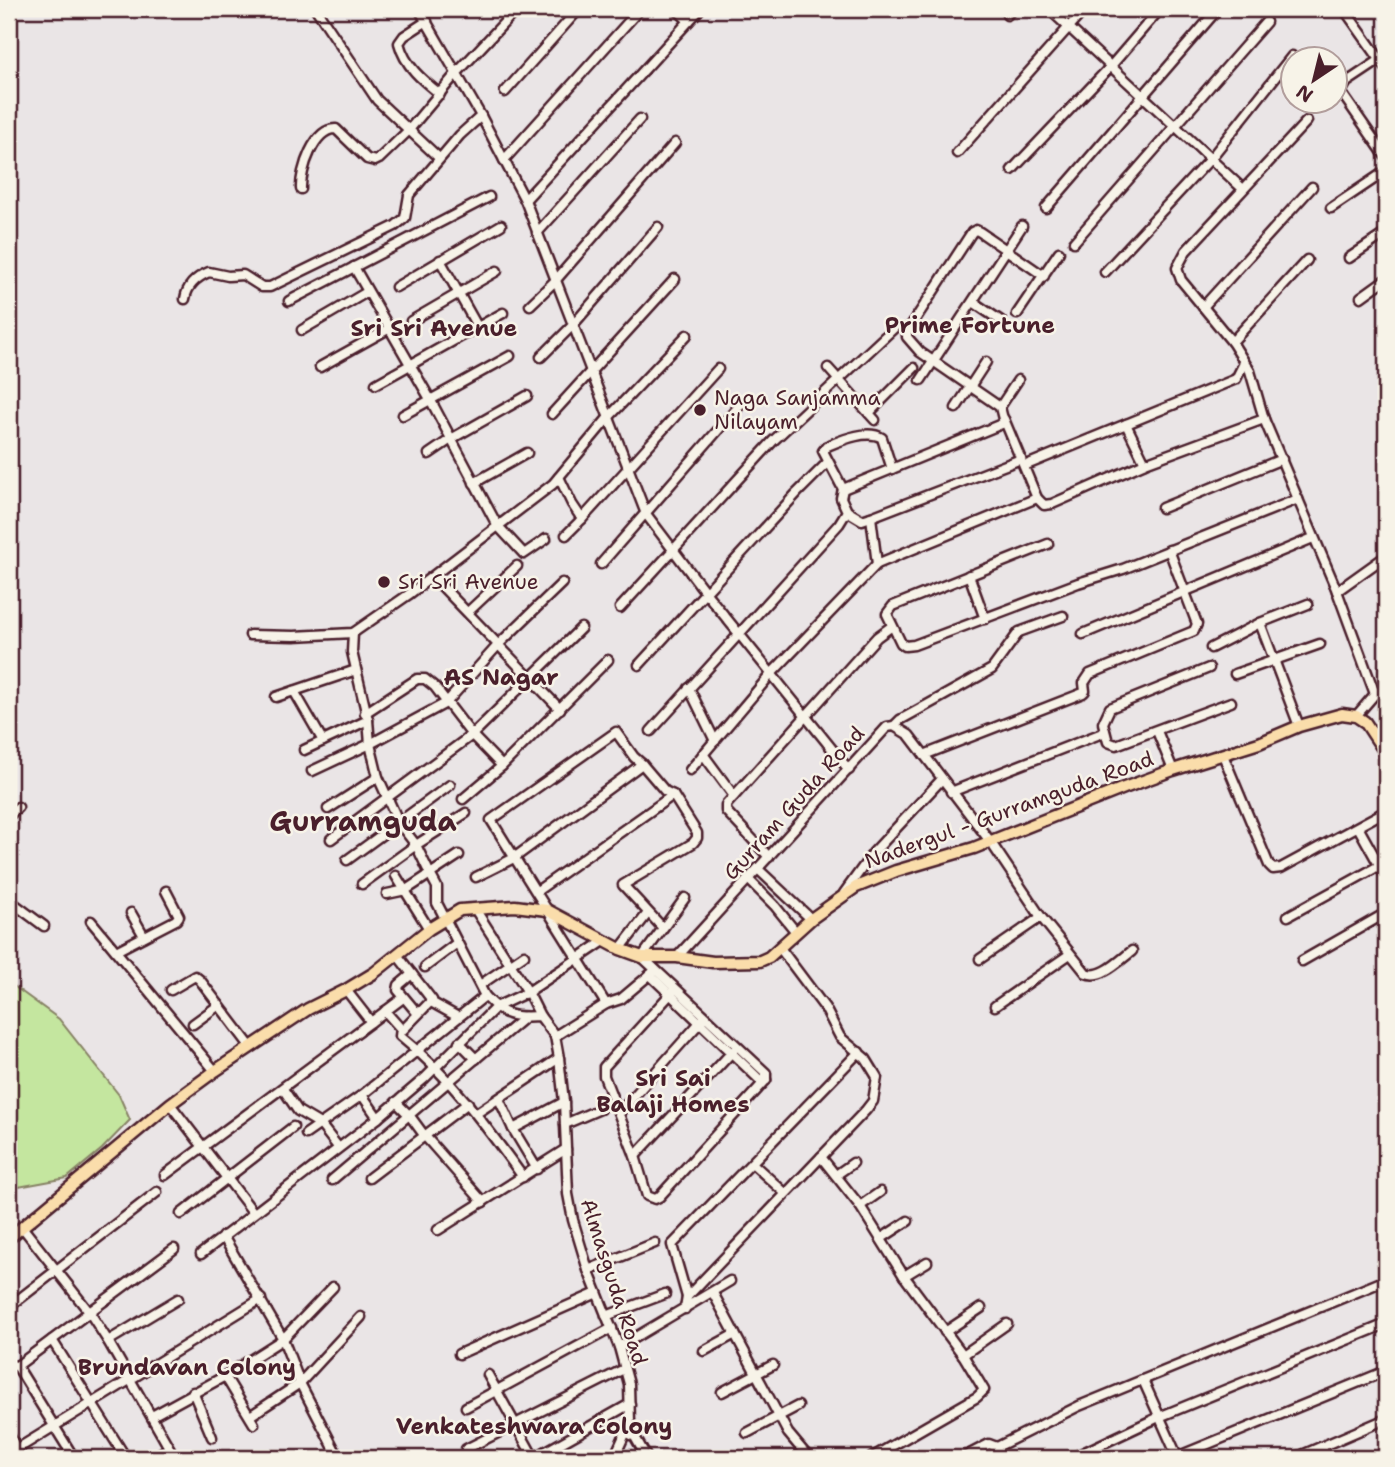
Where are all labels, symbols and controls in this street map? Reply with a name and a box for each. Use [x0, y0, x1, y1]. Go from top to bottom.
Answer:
north arrow [1280, 46, 1350, 116]
text: N [1291, 79, 1318, 108]
district label: Prime Fortune [885, 310, 1055, 340]
district label: Sri Sri Avenue [351, 313, 517, 343]
place label: Naga Sanjamma Nilayam [714, 384, 881, 436]
marker: Naga Sanjamma Nilayam [692, 402, 708, 418]
place label: Sri Sri Avenue [398, 568, 539, 596]
marker: Sri Sri Avenue [376, 574, 392, 590]
district label: AS Nagar [443, 662, 559, 692]
street label: Gurram Guda Road [717, 720, 871, 886]
street label: Nadergul - Gurramguda Road [861, 745, 1157, 875]
district label: Gurramguda [269, 802, 457, 840]
district label: Sri Sai Balaji Homes [596, 1063, 750, 1119]
street label: Almasguda Road [574, 1195, 654, 1369]
district label: Brundavan Colony [78, 1352, 296, 1382]
district label: Venkateshwara Colony [396, 1411, 672, 1441]

